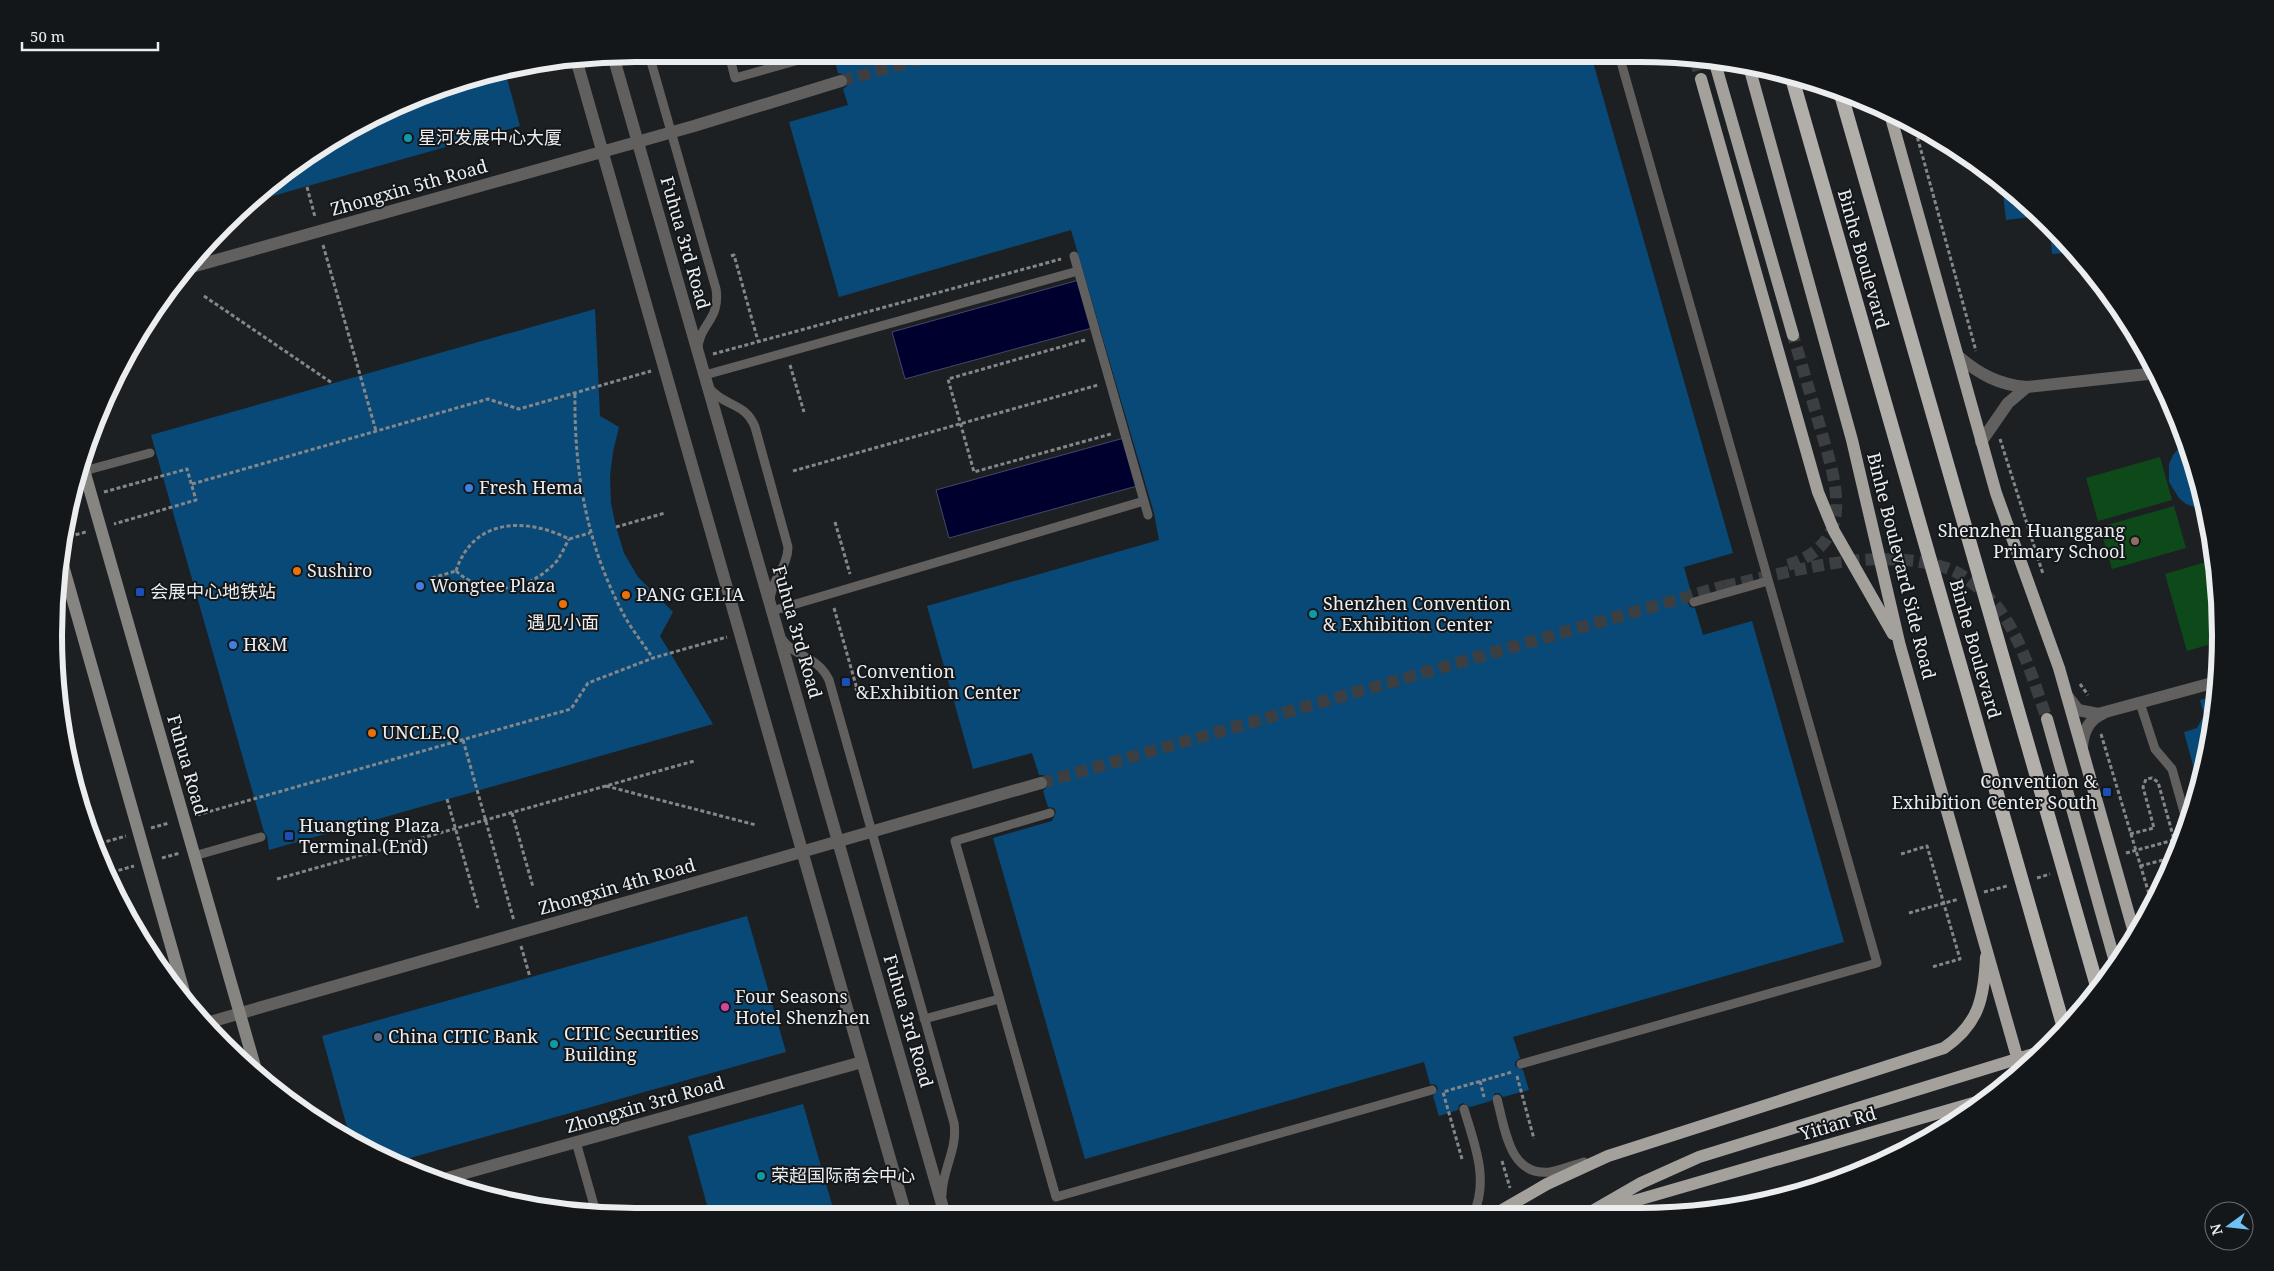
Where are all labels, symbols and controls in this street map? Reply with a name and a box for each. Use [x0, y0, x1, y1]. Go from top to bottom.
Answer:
scale bar [22, 20, 159, 52]
text: 50 m [30, 26, 65, 46]
place label: 星河发展中心大厦 [418, 125, 562, 149]
marker: 星河发展中心大厦 [402, 132, 414, 144]
street label: Zhongxin 5th Road [328, 153, 490, 221]
street label: Fuhua 3rd Road [655, 173, 716, 312]
street label: Binhe Boulevard [1833, 186, 1895, 331]
street label: Binhe Boulevard Side Road [1862, 450, 1942, 682]
place label: Fresh Hema [479, 475, 583, 499]
marker: Fresh Hema [463, 482, 475, 494]
place label: Shenzhen Huanggang Primary School [1938, 518, 2125, 563]
marker: Shenzhen Huanggang Primary School [2129, 535, 2141, 547]
place label: Sushiro [307, 558, 372, 582]
street label: Fuhua 3rd Road [767, 562, 828, 701]
marker: Sushiro [291, 565, 303, 577]
place label: Wongtee Plaza [430, 573, 556, 597]
street label: Binhe Boulevard [1945, 576, 2007, 721]
place label: 会展中心地铁站 [150, 579, 276, 603]
marker: Wongtee Plaza [414, 580, 426, 592]
place label: PANG GELIA [636, 582, 745, 606]
marker: 会展中心地铁站 [134, 586, 146, 598]
marker: PANG GELIA [620, 589, 632, 601]
place label: Shenzhen Convention & Exhibition Center [1323, 591, 1511, 636]
marker: 遇见小面 [557, 598, 569, 610]
marker: Shenzhen Convention & Exhibition Center [1307, 608, 1319, 620]
place label: 遇见小面 [527, 610, 599, 634]
place label: H&M [243, 632, 288, 656]
marker: H&M [227, 639, 239, 651]
place label: Convention &Exhibition Center [856, 659, 1021, 704]
marker: Convention &Exhibition Center [840, 676, 852, 688]
street label: Fuhua Road [162, 712, 214, 818]
place label: UNCLE.Q [382, 720, 460, 744]
marker: UNCLE.Q [366, 727, 378, 739]
place label: Convention & Exhibition Center South [1892, 769, 2098, 814]
marker: Convention & Exhibition Center South [2101, 786, 2113, 798]
place label: Huangting Plaza Terminal (End) [299, 813, 440, 858]
marker: Huangting Plaza Terminal (End) [283, 830, 295, 842]
street label: Zhongxin 4th Road [536, 852, 698, 920]
street label: Fuhua 3rd Road [878, 951, 939, 1090]
place label: Four Seasons Hotel Shenzhen [735, 984, 871, 1029]
marker: Four Seasons Hotel Shenzhen [719, 1001, 731, 1013]
place label: CITIC Securities Building [564, 1021, 699, 1066]
place label: China CITIC Bank [388, 1024, 538, 1048]
marker: China CITIC Bank [372, 1031, 384, 1043]
marker: CITIC Securities Building [548, 1038, 560, 1050]
street label: Zhongxin 3rd Road [563, 1070, 727, 1138]
street label: Yitian Rd [1796, 1101, 1879, 1146]
place label: 荣超国际商会中心 [771, 1163, 915, 1187]
marker: 荣超国际商会中心 [755, 1170, 767, 1182]
north arrow [2204, 1201, 2254, 1251]
text: N [2205, 1222, 2227, 1237]

